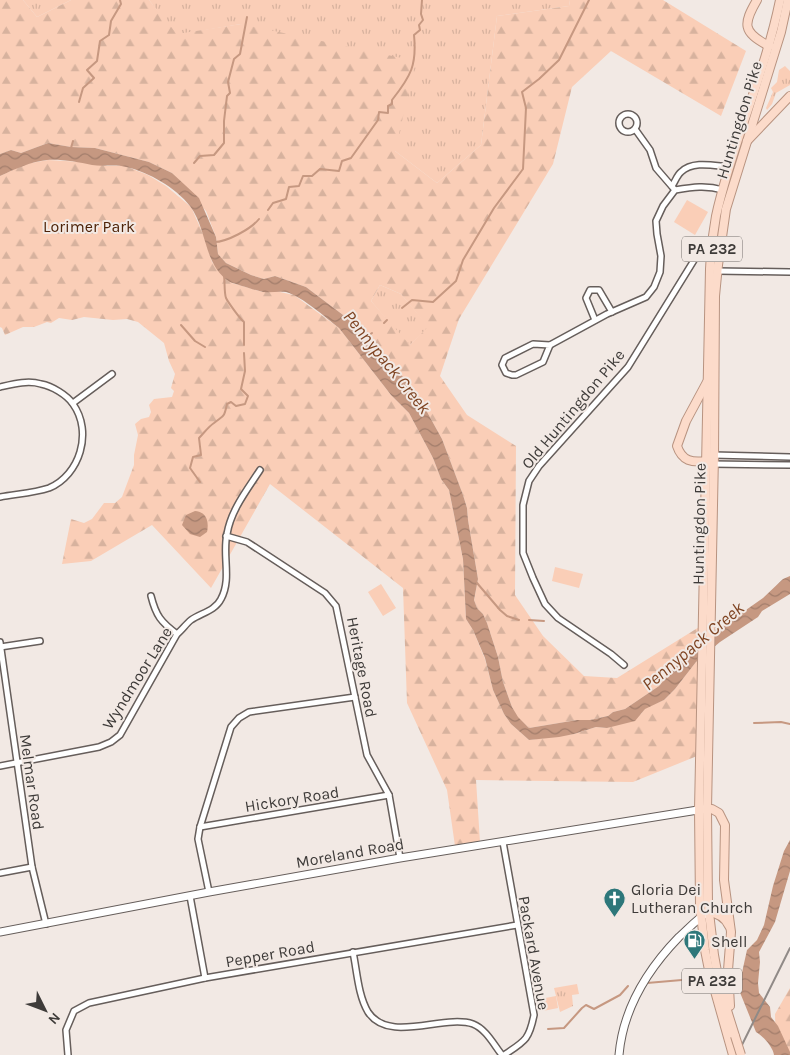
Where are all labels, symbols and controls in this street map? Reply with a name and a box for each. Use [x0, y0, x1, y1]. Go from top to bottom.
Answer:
street label: Huntingdon Pike [712, 59, 766, 181]
park label: Lorimer Park [43, 217, 135, 236]
road number: PA 232 [682, 236, 742, 262]
water label: Pennypack Creek [339, 306, 436, 419]
street label: Old Huntingdon Pike [517, 345, 629, 473]
street label: Huntingdon Pike [688, 463, 710, 585]
water label: Pennypack Creek [637, 596, 749, 695]
street label: Heritage Road [343, 615, 381, 719]
street label: Wyndmoor Lane [98, 623, 176, 733]
street label: Melmar Road [16, 733, 48, 831]
street label: Hickory Road [243, 782, 341, 816]
street label: Moreland Road [295, 834, 405, 872]
place label: Gloria Dei Lutheran Church [631, 880, 753, 917]
church icon: Gloria Dei Lutheran Church [603, 886, 627, 917]
street label: Packard Avenue [515, 894, 553, 1012]
fuel station icon: Shell [683, 929, 707, 960]
place label: Shell [711, 932, 748, 951]
street label: Pepper Road [224, 937, 316, 971]
road number: PA 232 [682, 968, 742, 994]
north arrow [20, 985, 70, 1035]
text: N [45, 1009, 64, 1028]

